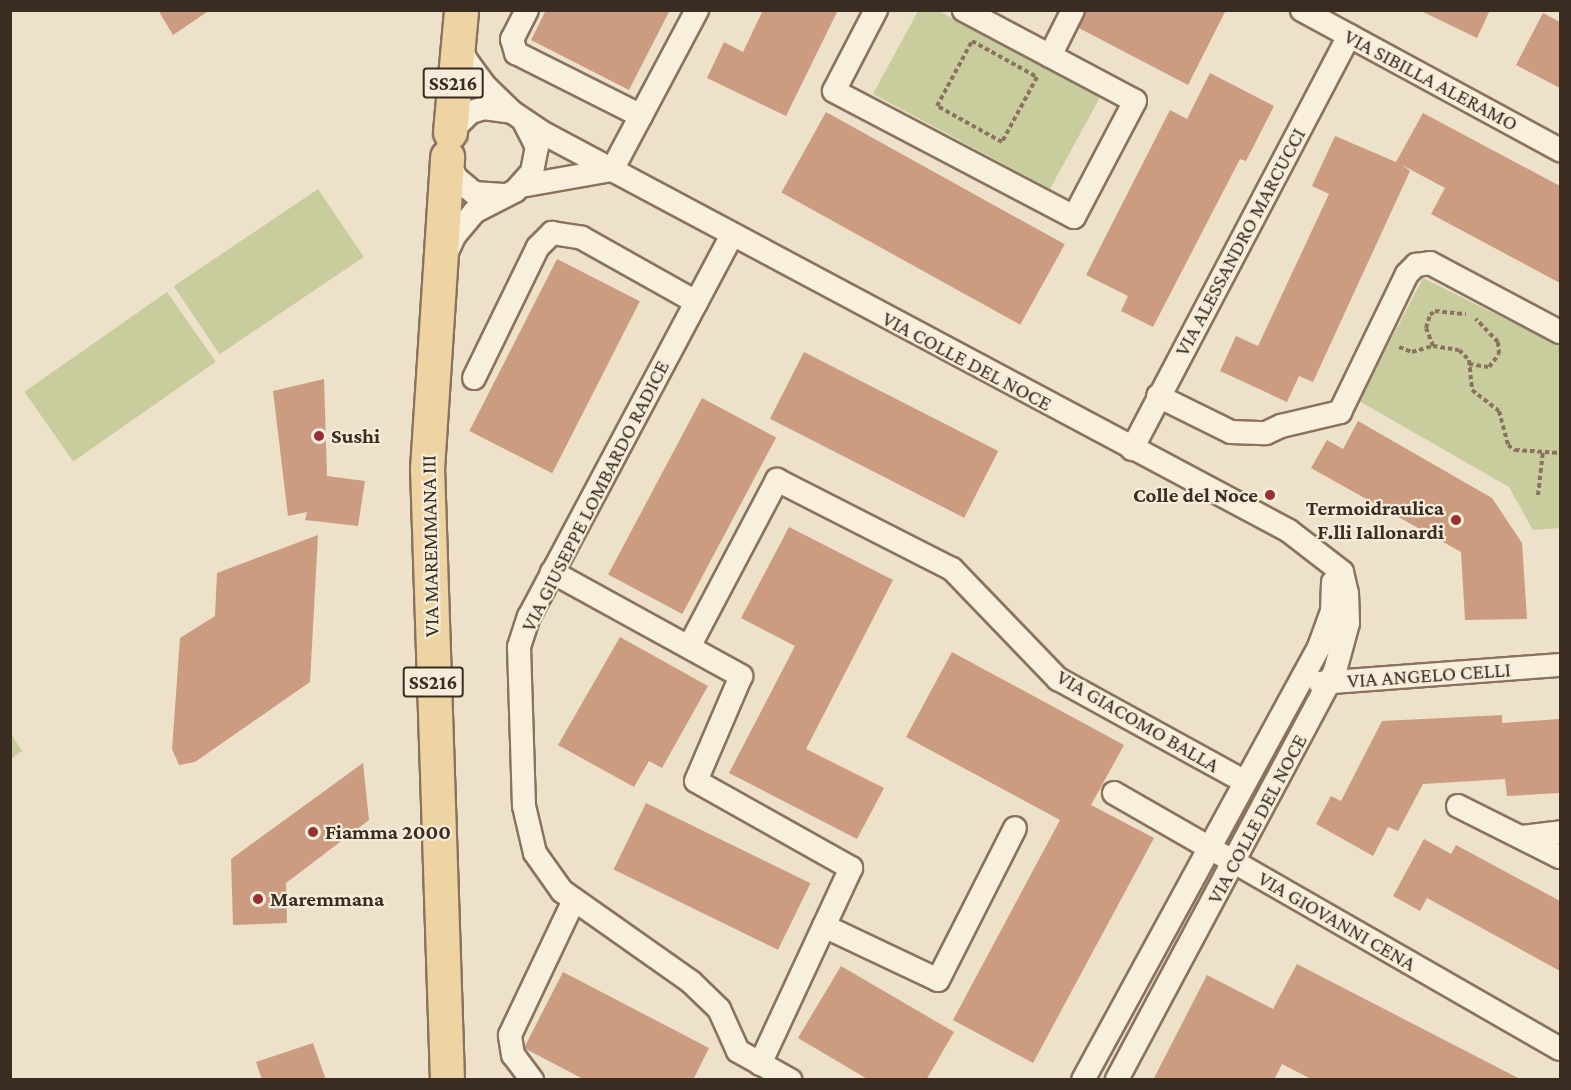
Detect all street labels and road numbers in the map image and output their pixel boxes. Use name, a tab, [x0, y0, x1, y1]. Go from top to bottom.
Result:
street label: VIA SIBILLA ALERAMO	[1340, 23, 1522, 137]
road number: SS216	[422, 66, 484, 100]
street label: VIA ALESSANDRO MARCUCCI	[1169, 124, 1311, 360]
street label: VIA COLLE DEL NOCE	[878, 306, 1056, 416]
street label: VIA GIUSEPPE LOMBARDO RADICE	[515, 356, 675, 636]
street label: VIA MAREMMANA III	[416, 455, 444, 637]
street label: VIA ANGELO CELLI	[1346, 657, 1512, 693]
street label: VIA GIACOMO BALLA	[1052, 664, 1224, 778]
road number: SS216	[402, 665, 464, 699]
street label: VIA COLLE DEL NOCE	[1202, 730, 1312, 908]
street label: VIA GIOVANNI CENA	[1254, 866, 1420, 976]

